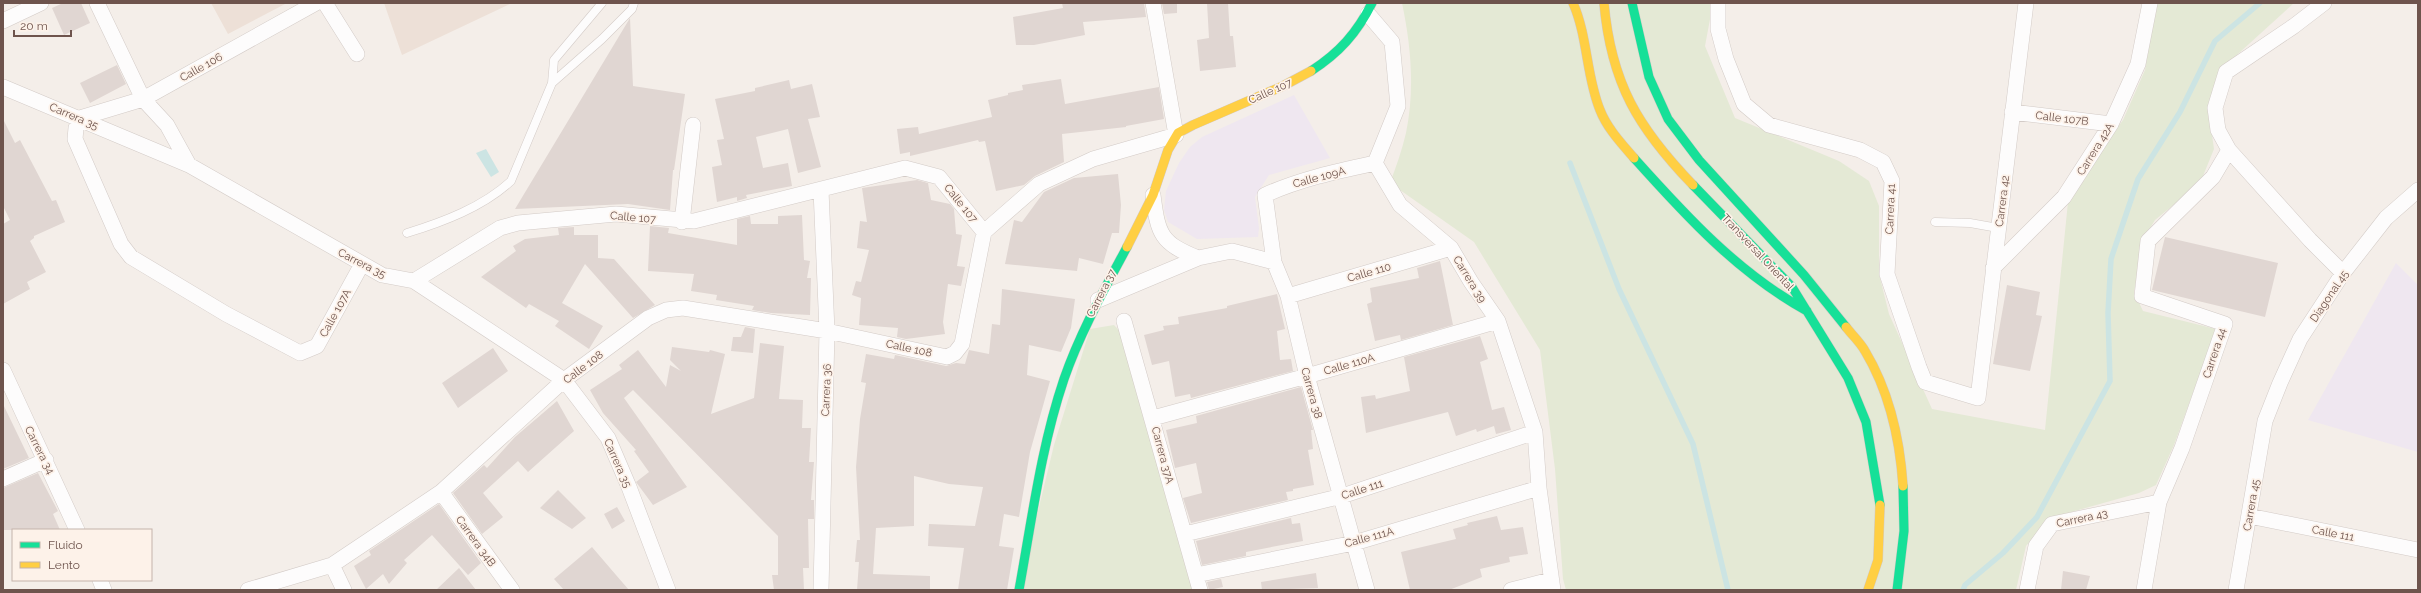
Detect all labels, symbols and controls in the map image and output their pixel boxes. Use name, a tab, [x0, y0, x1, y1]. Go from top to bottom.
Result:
scale bar	[14, 12, 71, 38]
text: 20 m	[20, 19, 48, 33]
street label: Calle 106	[178, 50, 225, 84]
street label: Calle 107	[1247, 76, 1294, 107]
street label: Carrera 35	[47, 100, 100, 133]
street label: Calle 107B	[2035, 109, 2089, 128]
street label: Carrera 42A	[2074, 120, 2117, 178]
street label: Calle 109A	[1291, 164, 1347, 191]
street label: Carrera 42	[1993, 174, 2012, 228]
street label: Calle 107	[941, 181, 980, 225]
street label: Carrera 41	[1883, 183, 1898, 235]
street label: Calle 107	[609, 209, 657, 226]
street label: Transversal Oriental	[1719, 211, 1796, 293]
street label: Carrera 35	[336, 246, 388, 281]
street label: Carrera 39	[1450, 254, 1489, 305]
street label: Calle 110	[1346, 260, 1393, 285]
street label: Carrera 37	[1084, 267, 1119, 319]
street label: Diagonal 45	[2307, 268, 2351, 325]
street label: Calle 107A	[317, 286, 354, 340]
street label: Carrera 44	[2200, 326, 2229, 380]
street label: Calle 108	[885, 337, 933, 360]
street label: Calle 108	[561, 348, 606, 387]
street label: Calle 110A	[1322, 351, 1377, 378]
street label: Carrera 36	[819, 363, 834, 417]
street label: Carrera 38	[1298, 366, 1325, 420]
street label: Carrera 34	[22, 424, 57, 476]
street label: Carrera 37A	[1149, 425, 1177, 486]
street label: Carrera 35	[601, 437, 634, 490]
street label: Calle 111	[1340, 477, 1385, 502]
street label: Carrera 45	[2241, 478, 2262, 532]
street label: Carrera 43	[2055, 507, 2109, 530]
street label: Carrera 34B	[453, 513, 498, 569]
street label: Calle 111	[2311, 523, 2355, 544]
street label: Calle 111A	[1343, 525, 1396, 550]
legend	[12, 529, 152, 581]
text: Fluido	[48, 538, 83, 552]
text: Lento	[48, 558, 80, 572]

